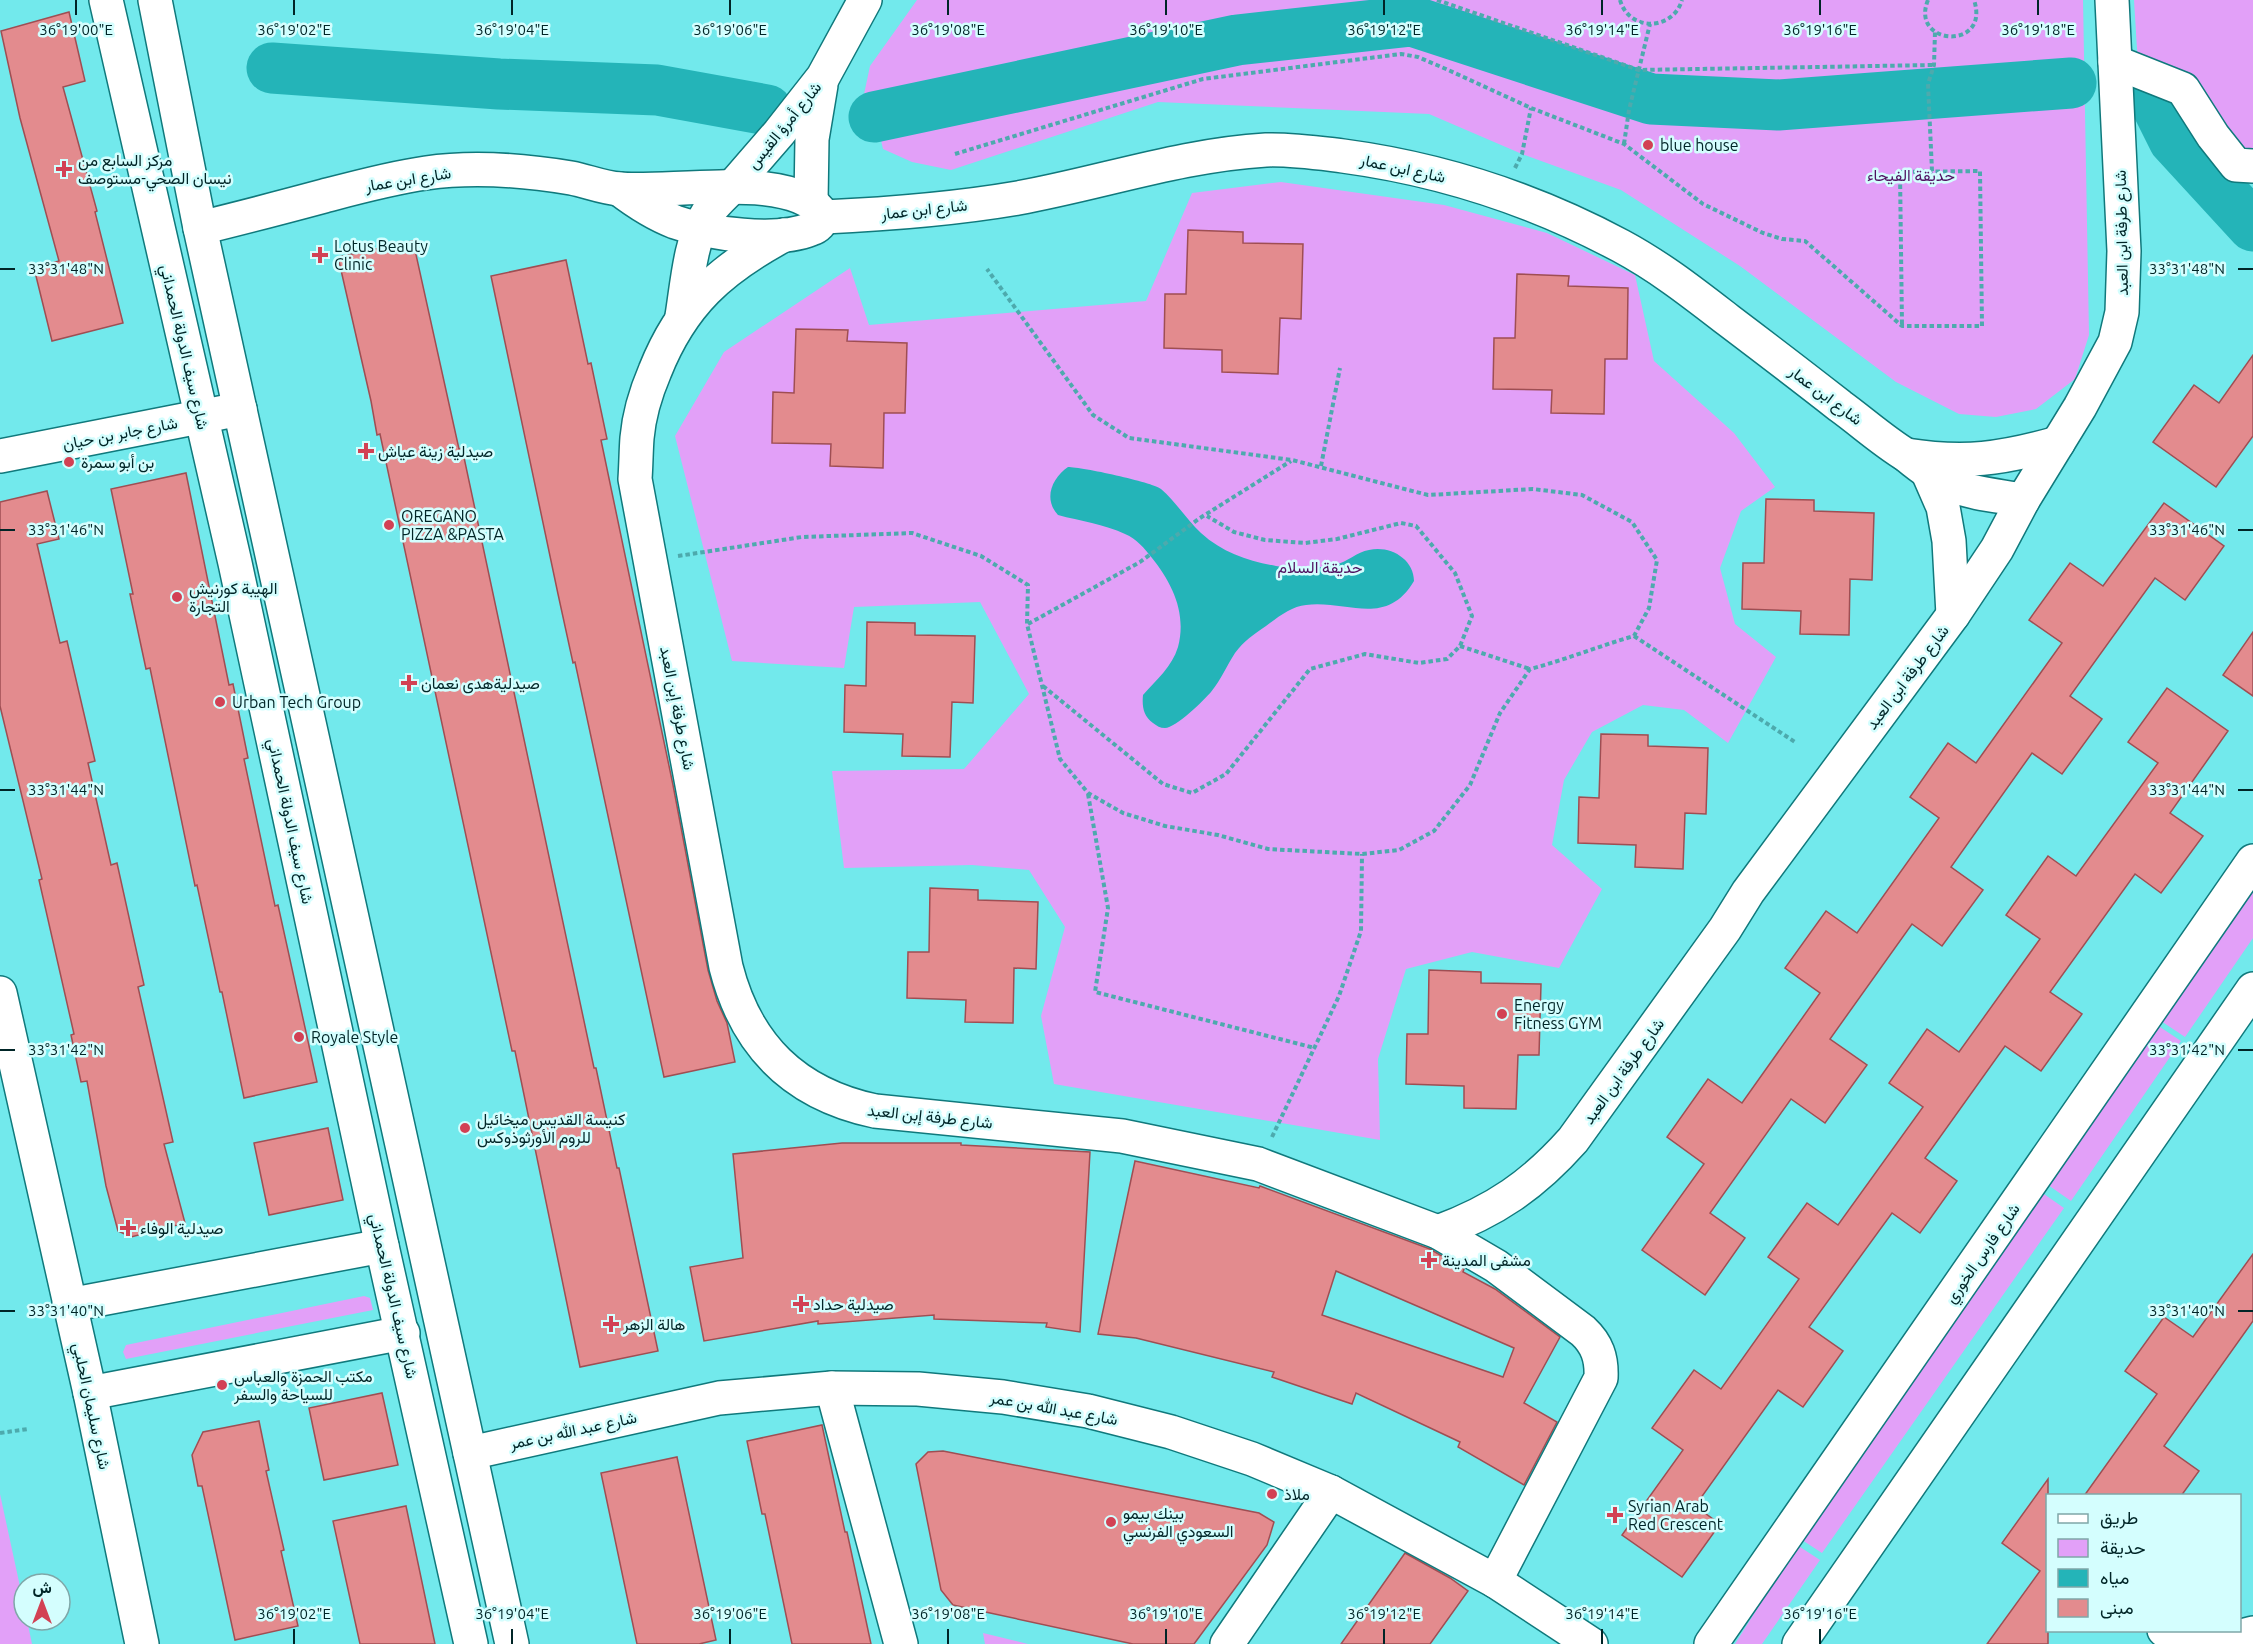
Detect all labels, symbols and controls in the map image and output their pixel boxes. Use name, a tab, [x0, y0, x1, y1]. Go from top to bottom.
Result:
text: 36°19'00"E	[39, 21, 113, 38]
text: 36°19'02"E	[257, 21, 331, 38]
text: 36°19'04"E	[475, 21, 549, 38]
text: 36°19'06"E	[693, 21, 767, 38]
text: 36°19'08"E	[911, 21, 985, 38]
text: 36°19'10"E	[1129, 21, 1203, 38]
text: 36°19'12"E	[1347, 21, 1421, 38]
text: 36°19'14"E	[1565, 21, 1639, 38]
text: 36°19'16"E	[1783, 21, 1857, 38]
text: 36°19'18"E	[2001, 21, 2075, 38]
street label: شارع أمرؤ القيس	[743, 78, 827, 174]
place label: blue house	[1660, 136, 1739, 154]
marker: blue house	[1641, 138, 1655, 152]
street label: شارع ابن عمار	[1357, 150, 1447, 189]
place label: مركز السابع من نيسان الصحي-مستوصف	[78, 151, 232, 192]
marker: مركز السابع من نيسان الصحي-مستوصف	[55, 160, 73, 178]
street label: شارع ابن عمار	[363, 163, 453, 198]
park label: حديقة الفيحاء	[1867, 166, 1955, 185]
street label: شارع طرفة ابن العبد	[2111, 170, 2134, 296]
street label: شارع ابن عمار	[879, 196, 968, 226]
place label: Lotus Beauty Clinic	[334, 237, 428, 273]
marker: Lotus Beauty Clinic	[311, 246, 329, 264]
text: 33°31'48"N	[28, 260, 104, 277]
text: 33°31'48"N	[2149, 260, 2225, 277]
street label: شارع سيف الدولة الحمداني	[152, 263, 213, 432]
street label: شارع ابن عمار	[1783, 361, 1866, 431]
street label: شارع جابر بن حيان	[61, 413, 180, 456]
place label: صيدلية زينة عياش	[378, 442, 493, 462]
marker: صيدلية زينة عياش	[359, 444, 373, 458]
place label: بن أبو سمرة	[81, 453, 154, 473]
marker: بن أبو سمرة	[62, 455, 76, 469]
place label: OREGANO PIZZA &PASTA	[401, 507, 505, 543]
marker: OREGANO PIZZA &PASTA	[382, 518, 396, 532]
text: 33°31'46"N	[28, 521, 104, 538]
text: 33°31'46"N	[2149, 521, 2225, 538]
park label: حديقة السلام	[1277, 558, 1363, 578]
place label: الهيبة كورنيش التجارة	[189, 579, 277, 617]
marker: الهيبة كورنيش التجارة	[170, 590, 184, 604]
street label: شارع طرفة ابن العبد	[1862, 621, 1954, 734]
street label: شارع طرفة إبن العبد	[654, 645, 699, 772]
place label: صيدليةهدى نعمان	[421, 674, 540, 694]
marker: صيدليةهدى نعمان	[402, 676, 416, 690]
place label: Urban Tech Group	[232, 693, 361, 711]
marker: Urban Tech Group	[213, 695, 227, 709]
street label: شارع سيف الدولة الحمداني	[260, 737, 317, 907]
text: 33°31'44"N	[28, 781, 104, 798]
text: 33°31'44"N	[2149, 781, 2225, 798]
place label: Energy Fitness GYM	[1514, 996, 1602, 1032]
marker: Energy Fitness GYM	[1495, 1007, 1509, 1021]
street label: شارع طرفة ابن العبد	[1579, 1015, 1670, 1129]
place label: Royale Style	[311, 1028, 398, 1046]
marker: Royale Style	[292, 1030, 306, 1044]
text: 33°31'42"N	[28, 1041, 104, 1058]
text: 33°31'42"N	[2149, 1041, 2225, 1058]
street label: شارع طرفة إبن العبد	[866, 1100, 993, 1135]
place label: كنيسة القديس ميخائيل للروم الأورثوذوكس	[477, 1110, 625, 1148]
marker: كنيسة القديس ميخائيل للروم الأورثوذوكس	[458, 1121, 472, 1135]
street label: شارع فارس الخوري	[1941, 1200, 2027, 1309]
street label: شارع سيف الدولة الحمداني	[361, 1212, 422, 1381]
place label: صيدلية الوفاء	[140, 1219, 223, 1239]
marker: صيدلية الوفاء	[121, 1221, 135, 1235]
marker: مشفى المدينة	[1420, 1251, 1438, 1269]
place label: مشفى المدينة	[1442, 1251, 1531, 1271]
place label: صيدلية حداد	[813, 1295, 894, 1314]
marker: صيدلية حداد	[794, 1297, 808, 1311]
text: 33°31'40"N	[28, 1302, 104, 1319]
text: 33°31'40"N	[2149, 1302, 2225, 1319]
place label: هالة الزهر	[622, 1315, 685, 1335]
marker: هالة الزهر	[604, 1317, 618, 1331]
street label: شارع سليمان الحلبي	[65, 1341, 114, 1472]
place label: مكتب الحمزة والعباس للسياحة والسفر	[233, 1367, 373, 1405]
marker: مكتب الحمزة والعباس للسياحة والسفر	[215, 1378, 229, 1392]
street label: شارع عبد الله بن عمر	[987, 1388, 1119, 1431]
street label: شارع عبد الله بن عمر	[507, 1408, 639, 1455]
place label: ملاذ	[1284, 1485, 1310, 1503]
marker: ملاذ	[1265, 1487, 1279, 1501]
legend	[2046, 1494, 2241, 1632]
place label: Syrian Arab Red Crescent	[1628, 1497, 1724, 1533]
place label: بينك بيمو السعودي الفرنسي	[1123, 1504, 1234, 1545]
marker: Syrian Arab Red Crescent	[1606, 1506, 1624, 1524]
text: طريق	[2100, 1507, 2138, 1529]
marker: بينك بيمو السعودي الفرنسي	[1104, 1515, 1118, 1529]
text: حديقة	[2100, 1537, 2146, 1558]
text: مياه	[2100, 1567, 2129, 1588]
north arrow	[12, 1572, 72, 1632]
text: ش	[32, 1578, 52, 1597]
text: مبنى	[2100, 1597, 2134, 1619]
text: 36°19'02"E	[257, 1605, 331, 1622]
text: 36°19'04"E	[475, 1605, 549, 1622]
text: 36°19'06"E	[693, 1605, 767, 1622]
text: 36°19'08"E	[911, 1605, 985, 1622]
text: 36°19'10"E	[1129, 1605, 1203, 1622]
text: 36°19'12"E	[1347, 1605, 1421, 1622]
text: 36°19'14"E	[1565, 1605, 1639, 1622]
text: 36°19'16"E	[1783, 1605, 1857, 1622]

